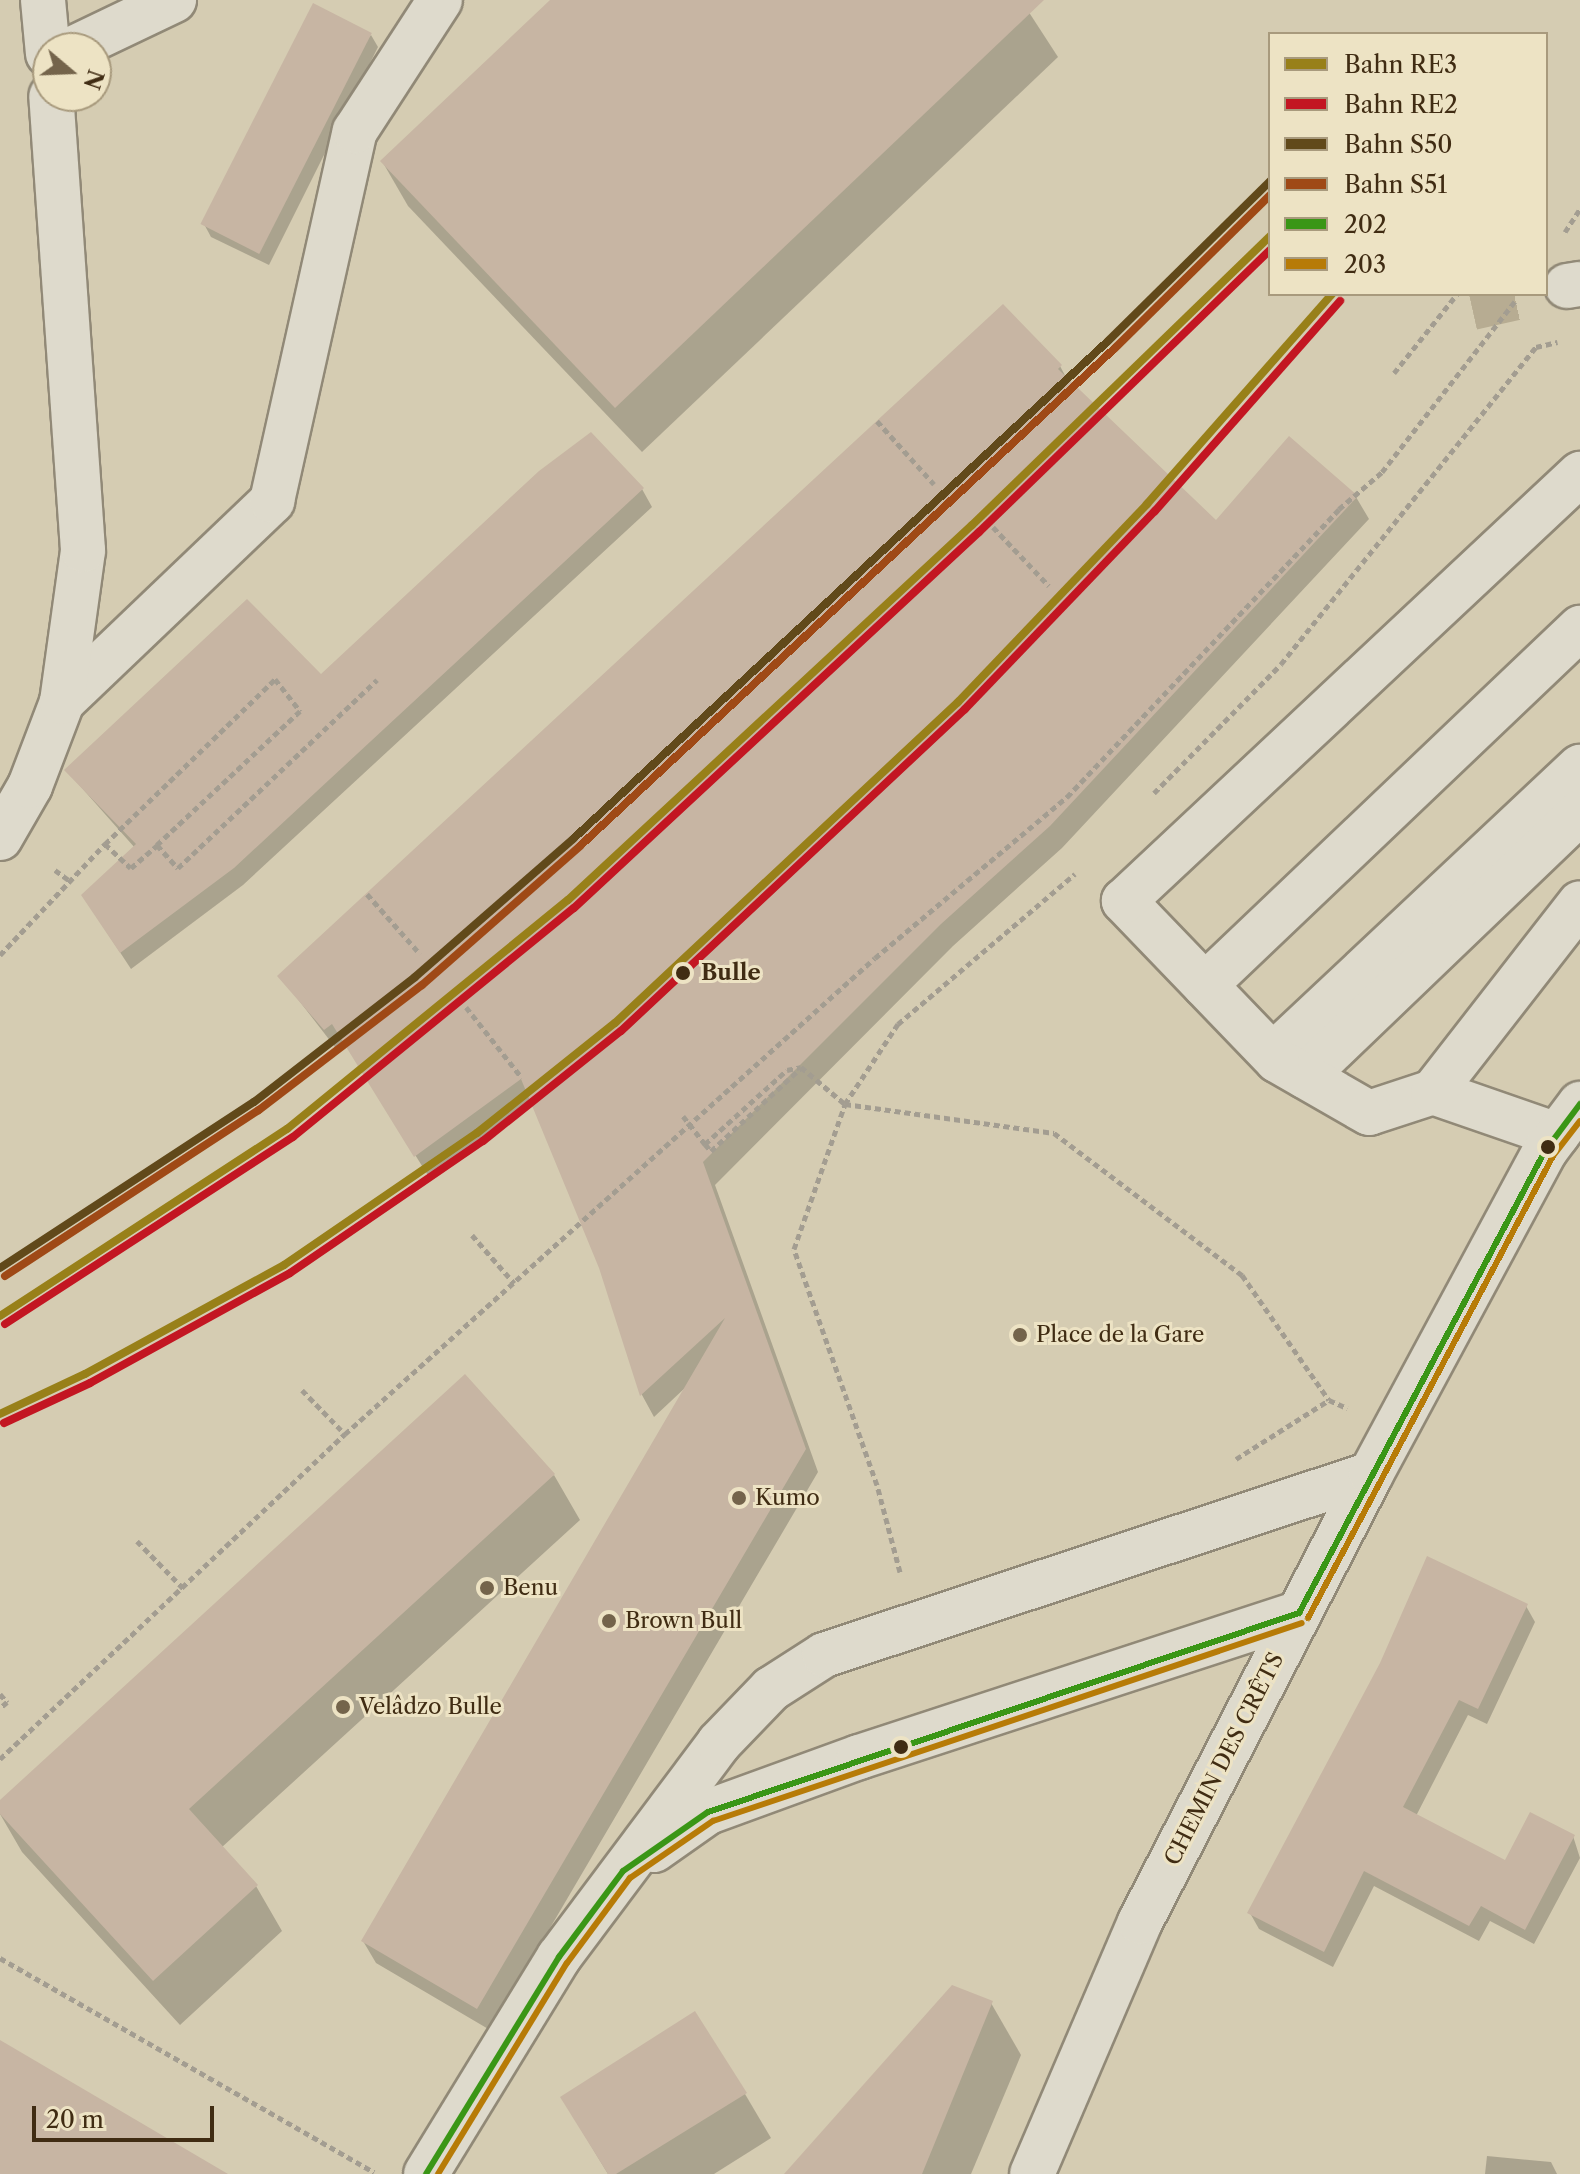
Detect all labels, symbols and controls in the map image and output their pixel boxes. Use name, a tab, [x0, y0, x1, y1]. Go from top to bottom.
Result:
north arrow	[32, 32, 112, 112]
legend	[1268, 32, 1548, 296]
text: Bahn RE3	[1344, 50, 1457, 79]
text: N	[77, 66, 109, 93]
text: Bahn RE2	[1344, 90, 1458, 119]
text: Bahn S50	[1344, 130, 1453, 159]
text: Bahn S51	[1344, 170, 1447, 199]
text: 202	[1344, 210, 1387, 239]
text: 203	[1344, 250, 1386, 279]
place label: Bulle	[701, 960, 761, 986]
marker: Bulle	[672, 962, 694, 984]
unlabelled marker	[1540, 1139, 1556, 1155]
place label: Place de la Gare	[1036, 1322, 1205, 1348]
marker: Place de la Gare	[1011, 1326, 1029, 1344]
place label: Kumo	[755, 1485, 820, 1511]
marker: Kumo	[730, 1489, 748, 1507]
place label: Benu	[503, 1575, 558, 1601]
marker: Benu	[478, 1579, 496, 1597]
place label: Brown Bull	[625, 1608, 742, 1634]
marker: Brown Bull	[600, 1612, 618, 1630]
street label: CHEMIN DES CRÊTS	[1159, 1648, 1289, 1870]
place label: Velâdzo Bulle	[359, 1694, 502, 1720]
marker: Velâdzo Bulle	[334, 1698, 352, 1716]
unlabelled marker	[893, 1739, 909, 1755]
scale bar	[36, 2090, 218, 2140]
text: 20 m	[46, 2105, 104, 2134]

